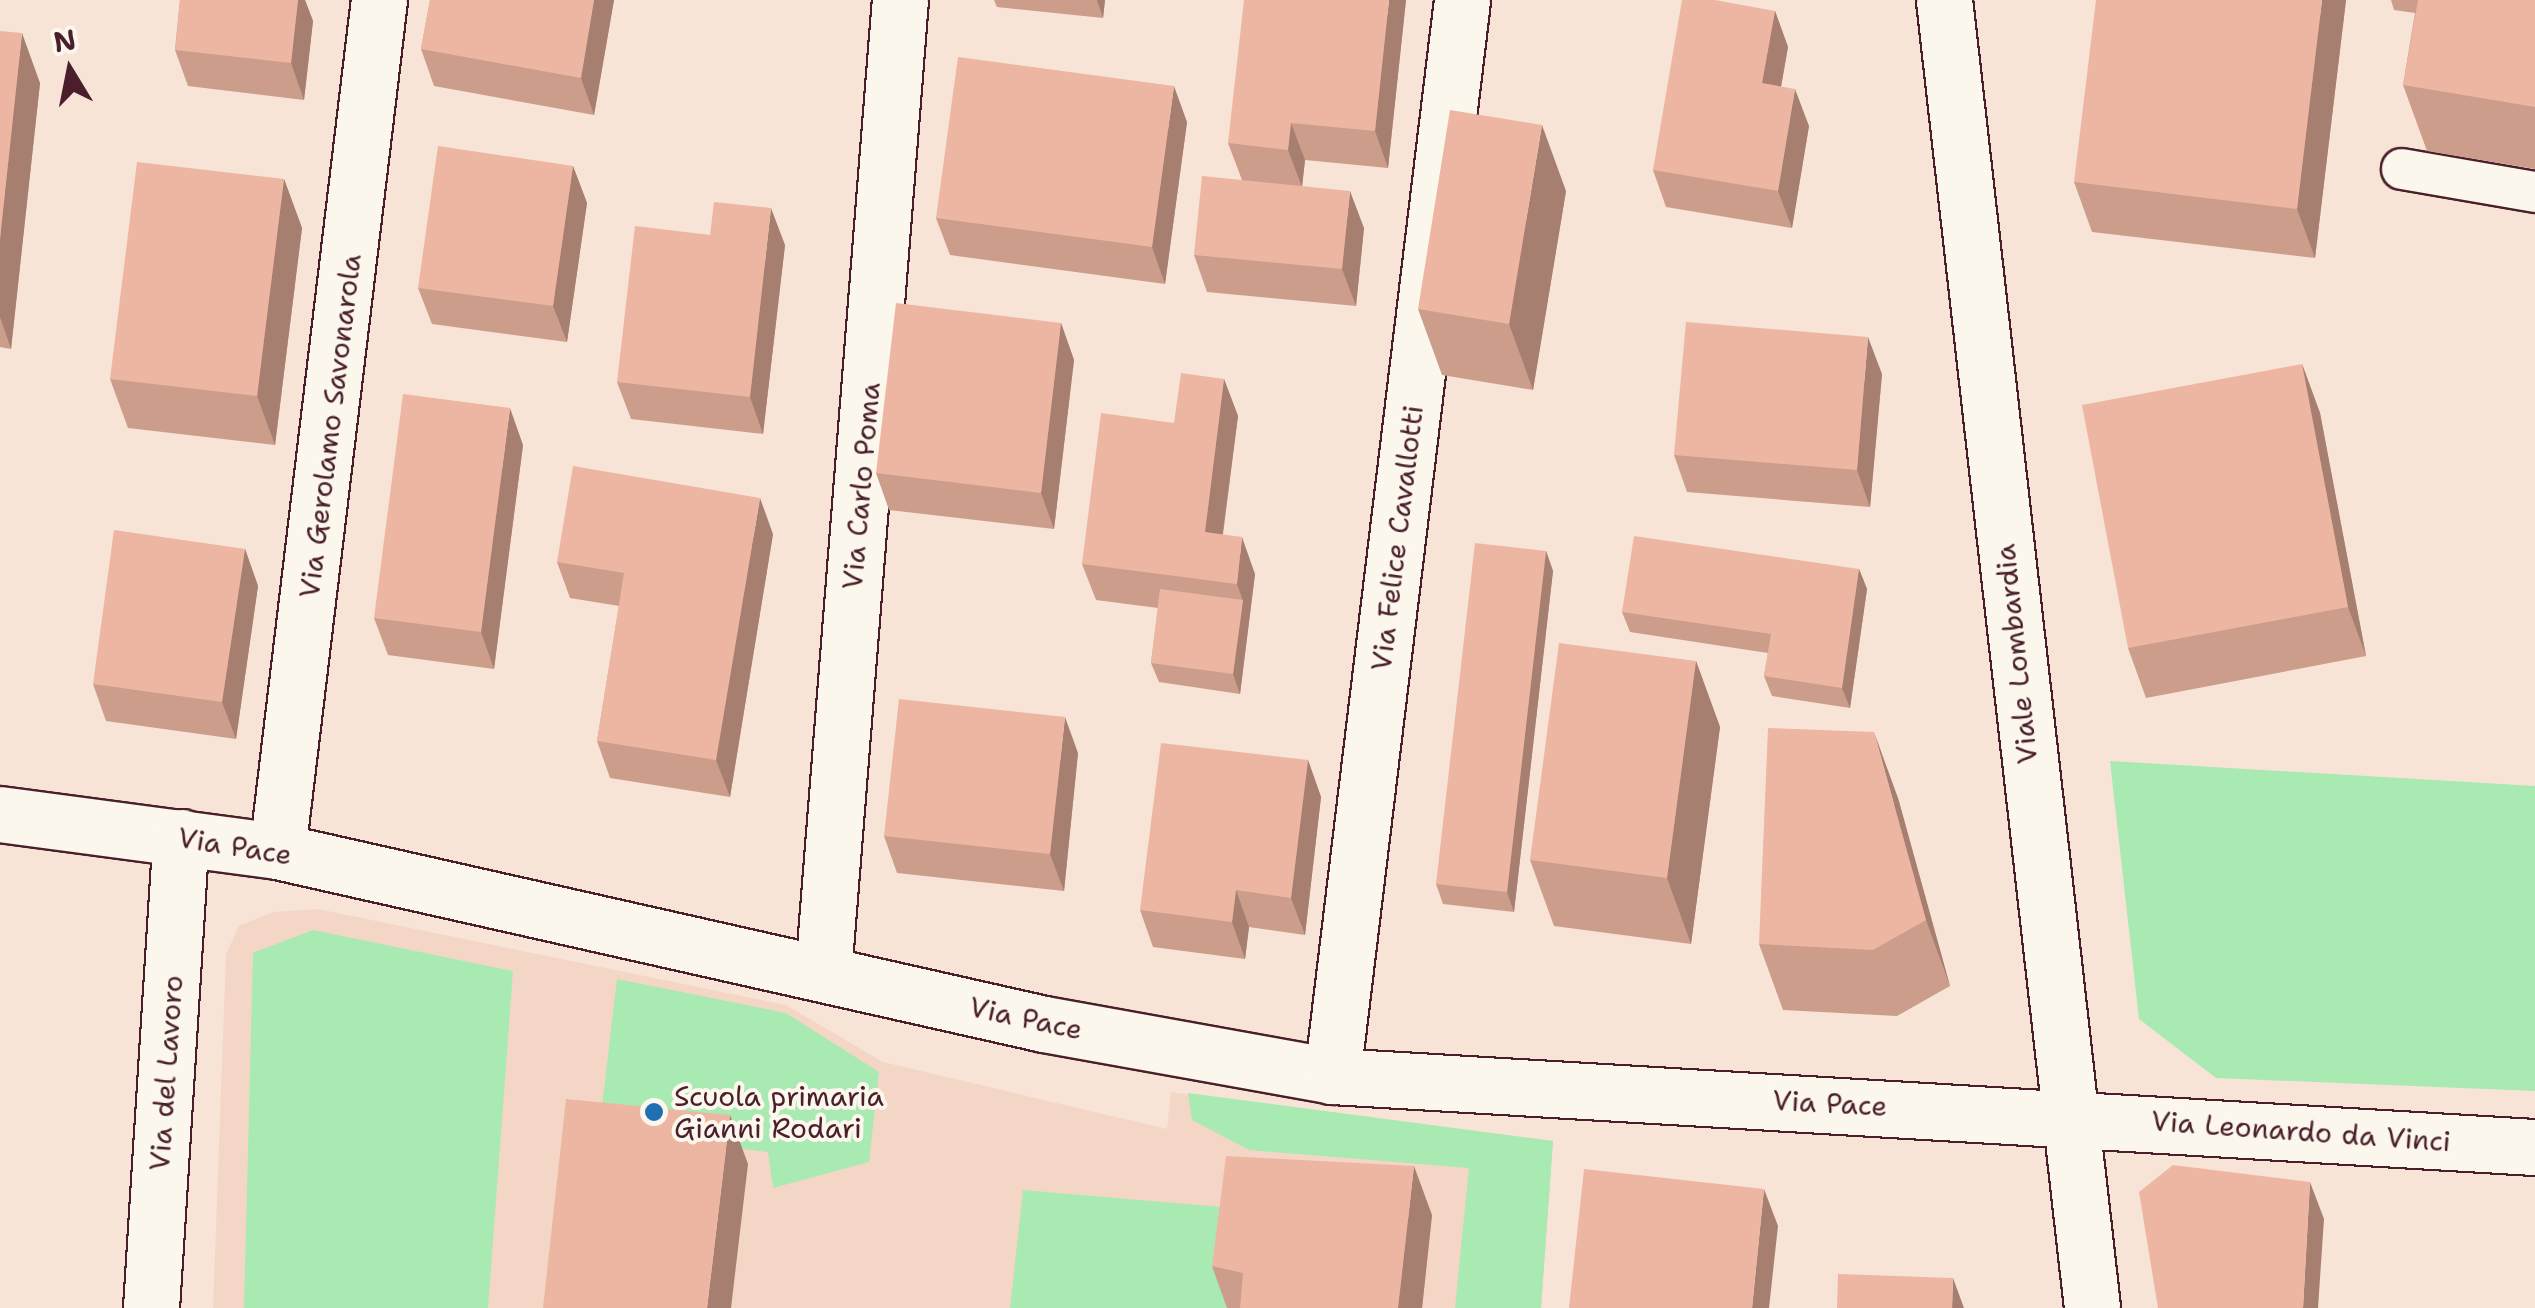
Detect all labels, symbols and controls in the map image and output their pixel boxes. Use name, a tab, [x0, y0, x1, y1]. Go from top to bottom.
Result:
north arrow	[20, 20, 120, 120]
text: N	[51, 20, 79, 61]
street label: Via Gerolamo Savonarola	[292, 252, 368, 600]
street label: Via Carlo Poma	[835, 381, 887, 591]
street label: Via Felice Cavallotti	[1364, 403, 1430, 673]
street label: Viale Lombardia	[1988, 542, 2044, 766]
street label: Via Pace	[176, 820, 294, 872]
street label: Via del Lavoro	[142, 974, 190, 1172]
street label: Via Pace	[966, 990, 1086, 1046]
place label: Scuola primaria Gianni Rodari	[674, 1079, 884, 1145]
street label: Via Pace	[1772, 1083, 1888, 1123]
marker: Scuola primaria Gianni Rodari	[643, 1101, 665, 1123]
street label: Via Leonardo da Vinci	[2150, 1104, 2452, 1158]

